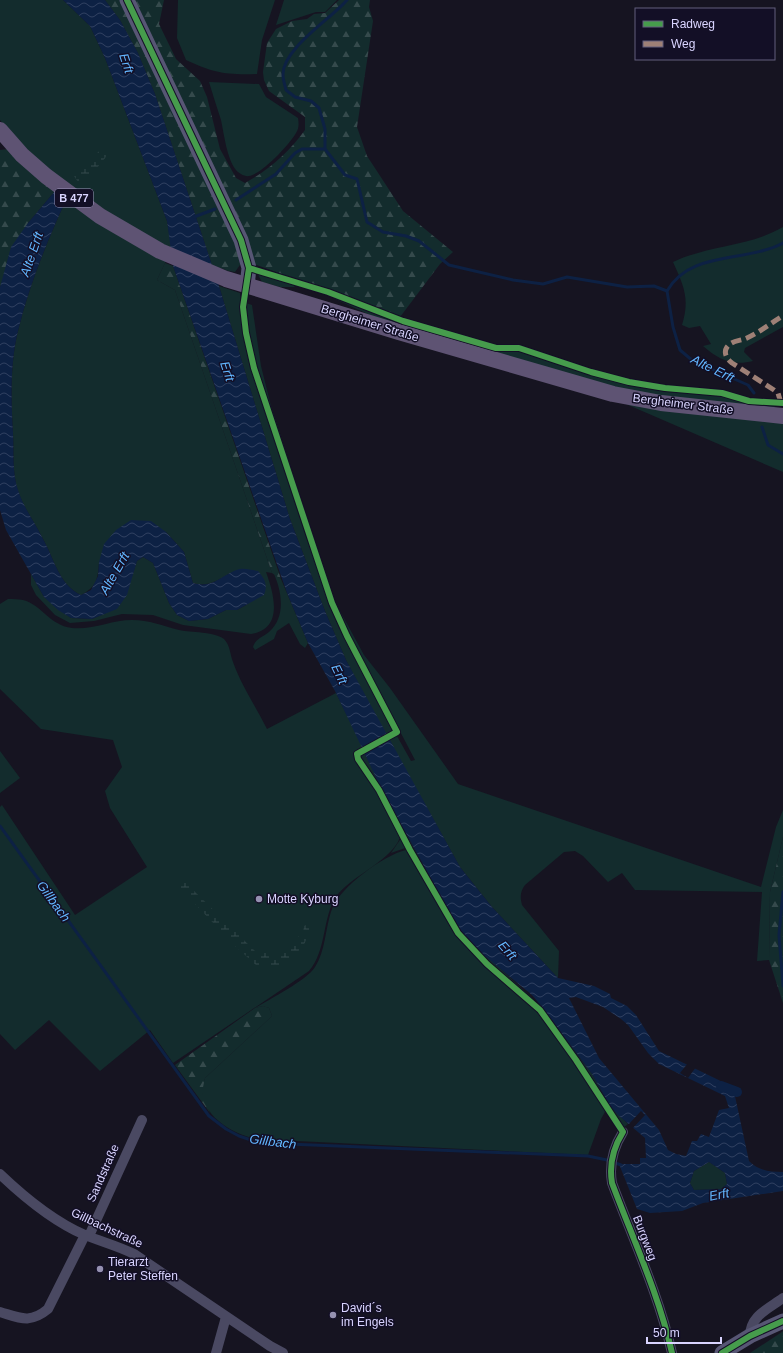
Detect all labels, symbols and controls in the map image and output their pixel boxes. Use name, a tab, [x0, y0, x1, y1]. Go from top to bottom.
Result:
legend	[635, 8, 775, 60]
text: Radweg	[671, 17, 715, 31]
text: Weg	[671, 37, 695, 51]
water label: Erft	[116, 51, 137, 76]
road number: B 477	[55, 189, 93, 207]
water label: Alte Erft	[17, 229, 47, 279]
street label: Bergheimer Straße	[319, 301, 421, 345]
water label: Alte Erft	[688, 351, 738, 386]
water label: Erft	[217, 359, 238, 384]
street label: Bergheimer Straße	[632, 391, 734, 417]
water label: Alte Erft	[96, 548, 133, 598]
water label: Erft	[328, 662, 351, 688]
water label: Gillbach	[34, 878, 73, 925]
place label: Motte Kyburg	[267, 892, 338, 906]
marker: Motte Kyburg	[254, 894, 264, 904]
water label: Erft	[495, 938, 521, 964]
water label: Gillbach	[249, 1131, 297, 1152]
street label: Sandstraße	[84, 1142, 122, 1204]
water label: Erft	[708, 1185, 732, 1204]
street label: Gillbachstraße	[69, 1205, 145, 1251]
street label: Burgweg	[630, 1213, 660, 1263]
place label: Tierarzt Peter Steffen	[108, 1255, 178, 1283]
marker: Tierarzt Peter Steffen	[95, 1264, 105, 1274]
place label: David´s im Engels	[341, 1301, 394, 1329]
marker: David´s im Engels	[328, 1310, 338, 1320]
scale bar	[647, 1319, 721, 1345]
text: 50 m	[653, 1326, 680, 1340]

